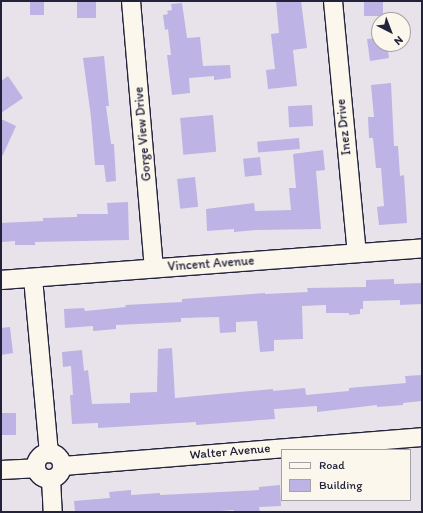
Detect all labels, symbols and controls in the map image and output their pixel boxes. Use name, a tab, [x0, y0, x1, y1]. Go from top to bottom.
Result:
north arrow	[371, 12, 411, 52]
text: N	[392, 33, 406, 48]
street label: Gorge View Drive	[131, 86, 155, 182]
street label: Inez Drive	[333, 98, 355, 156]
street label: Vincent Avenue	[167, 253, 255, 275]
street label: Walter Avenue	[189, 441, 271, 463]
legend	[281, 449, 411, 501]
text: Road	[319, 458, 345, 472]
text: Building	[319, 478, 362, 492]

